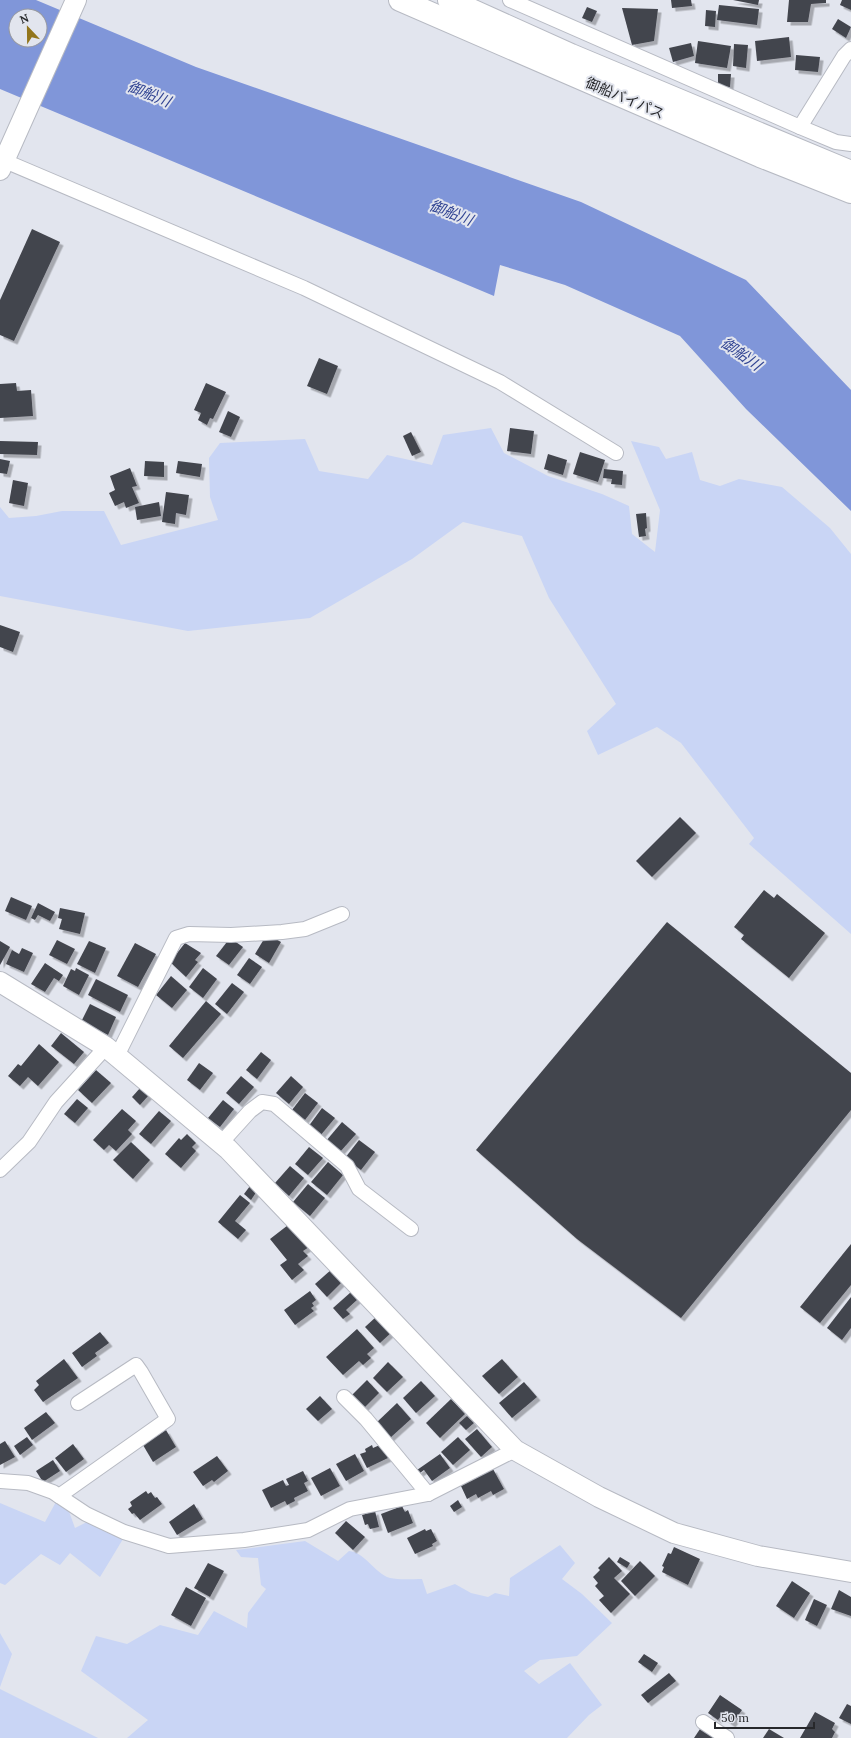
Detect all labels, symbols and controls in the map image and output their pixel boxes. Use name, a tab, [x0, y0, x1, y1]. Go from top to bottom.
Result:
north arrow	[8, 8, 48, 48]
text: N	[18, 10, 31, 27]
street label: 御船バイパス	[583, 73, 667, 123]
water label: 御船川	[125, 76, 175, 112]
water label: 御船川	[427, 196, 477, 230]
water label: 御船川	[717, 333, 767, 375]
scale bar	[715, 1704, 814, 1730]
text: 50 m	[721, 1710, 749, 1725]

